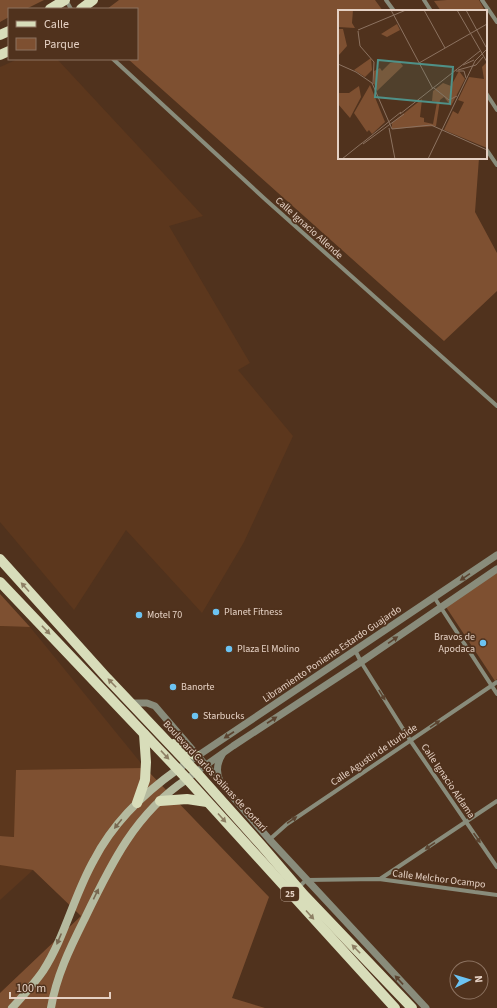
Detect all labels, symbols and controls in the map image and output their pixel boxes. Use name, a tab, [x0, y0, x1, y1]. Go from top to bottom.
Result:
legend	[8, 8, 138, 60]
inset map	[338, 10, 487, 159]
text: Calle	[44, 16, 69, 33]
text: Parque	[44, 36, 80, 53]
street label: Calle Ignacio Allende	[272, 194, 346, 262]
one-way arrow	[459, 573, 470, 581]
one-way arrow	[21, 582, 30, 591]
street label: Libramiento Poniente Estardo Guajardo	[260, 602, 404, 706]
place label: Planet Fitness	[224, 605, 283, 619]
marker: Planet Fitness	[211, 607, 221, 617]
place label: Motel 70	[147, 608, 182, 622]
marker: Motel 70	[134, 610, 144, 620]
one-way arrow	[42, 625, 51, 635]
place label: Bravos de Apodaca	[434, 630, 475, 656]
one-way arrow	[388, 636, 398, 644]
marker: Bravos de Apodaca	[478, 638, 488, 648]
place label: Plaza El Molino	[237, 642, 300, 656]
marker: Plaza El Molino	[224, 644, 234, 654]
one-way arrow	[107, 678, 117, 688]
place label: Banorte	[181, 680, 215, 694]
marker: Banorte	[168, 682, 178, 692]
one-way arrow	[378, 689, 385, 701]
place label: Starbucks	[203, 709, 244, 723]
marker: Starbucks	[190, 711, 200, 721]
one-way arrow	[267, 716, 278, 724]
street label: Boulevard Carlos Salinas de Gortari	[160, 718, 270, 834]
one-way arrow	[429, 720, 440, 728]
street label: Calle Agustin de Iturbide	[328, 721, 420, 789]
one-way arrow	[224, 731, 235, 739]
street label: Calle Ignacio Aldama	[418, 741, 478, 821]
one-way arrow	[160, 750, 169, 760]
one-way arrow	[217, 814, 226, 823]
one-way arrow	[287, 816, 297, 824]
one-way arrow	[114, 818, 123, 829]
one-way arrow	[473, 833, 481, 844]
one-way arrow	[425, 842, 435, 850]
street label: Calle Melchor Ocampo	[392, 866, 486, 892]
road number: 25	[281, 887, 299, 901]
one-way arrow	[93, 889, 99, 900]
one-way arrow	[305, 909, 314, 920]
one-way arrow	[56, 933, 62, 944]
one-way arrow	[351, 944, 361, 954]
north arrow	[449, 960, 489, 1000]
scale bar	[10, 974, 110, 1000]
one-way arrow	[395, 975, 404, 984]
text: N	[471, 975, 486, 983]
text: 100 m	[16, 980, 46, 997]

